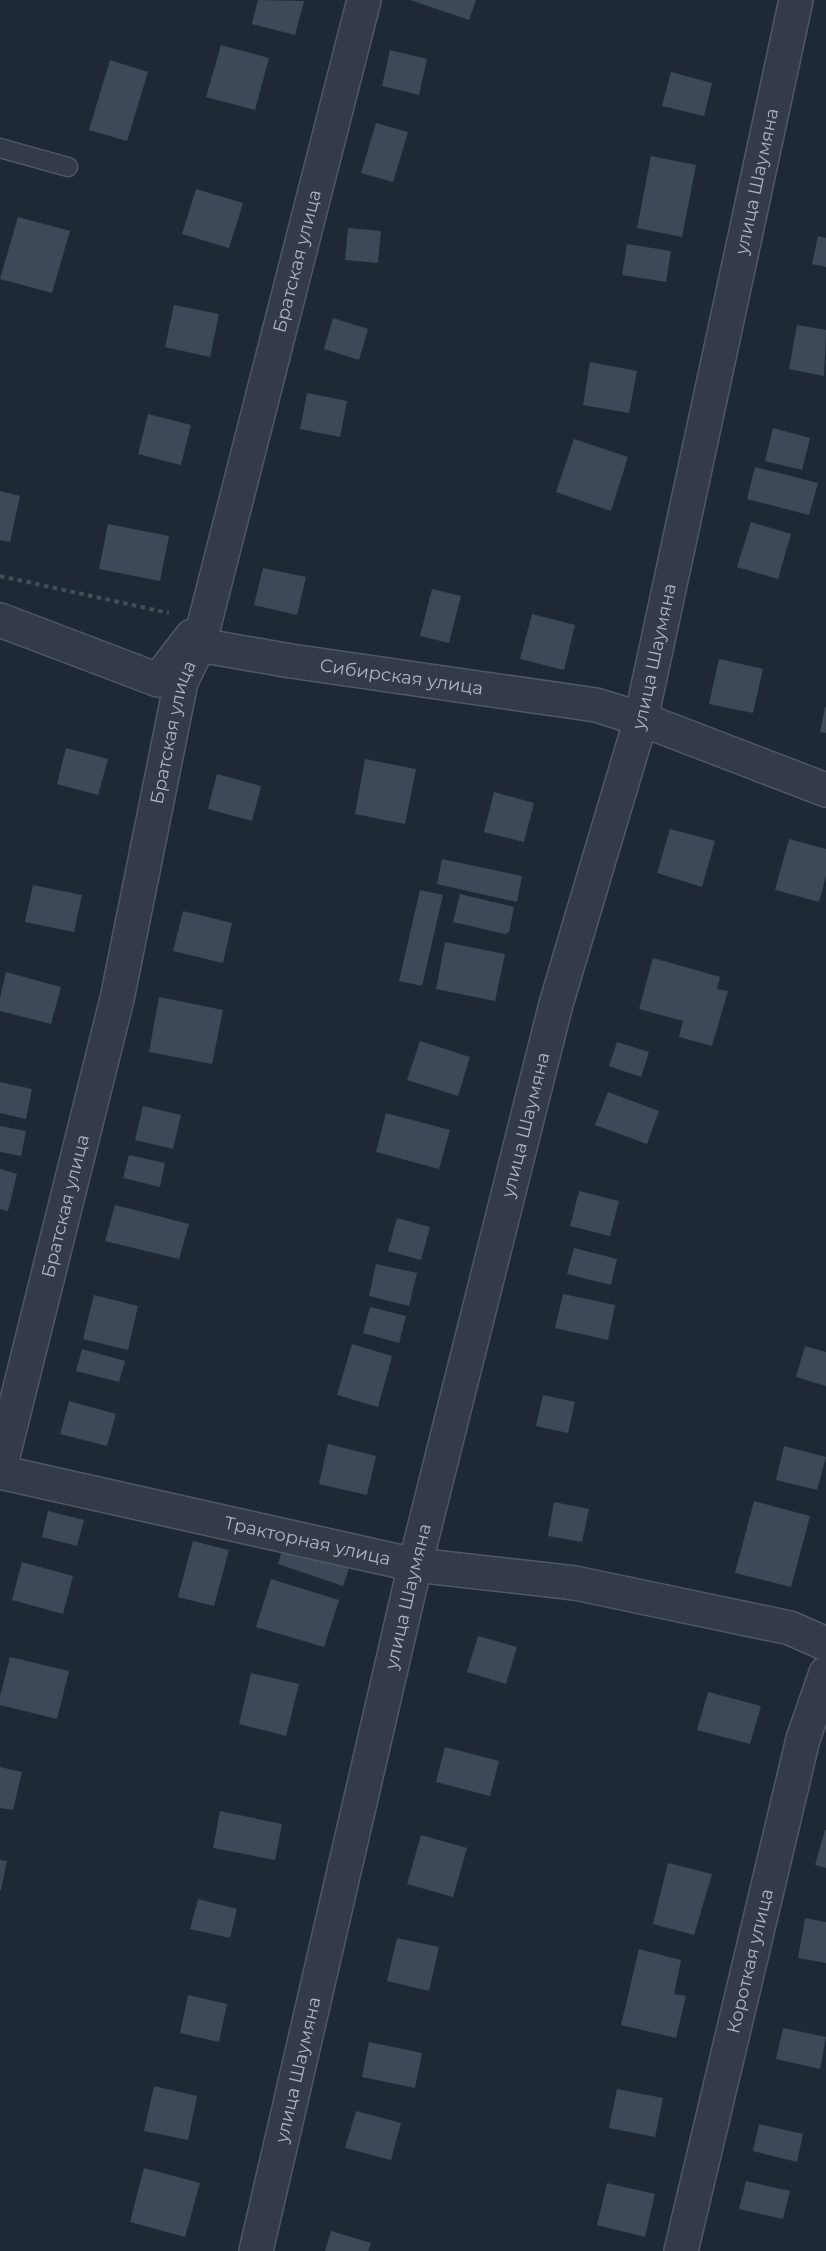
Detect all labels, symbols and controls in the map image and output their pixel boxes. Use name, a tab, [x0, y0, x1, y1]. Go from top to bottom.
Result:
street label: улица Шаумяна	[730, 106, 783, 258]
street label: Братская улица	[268, 187, 326, 335]
street label: улица Шаумяна	[627, 581, 681, 733]
street label: Сибирская улица	[318, 654, 485, 700]
street label: Братская улица	[146, 657, 201, 806]
street label: улица Шаумяна	[497, 1050, 554, 1201]
street label: Братская улица	[37, 1132, 94, 1280]
street label: Тракторная улица	[222, 1512, 393, 1570]
street label: улица Шаумяна	[380, 1521, 436, 1672]
street label: Короткая улица	[722, 1886, 778, 2036]
street label: улица Шаумяна	[270, 1995, 326, 2146]

